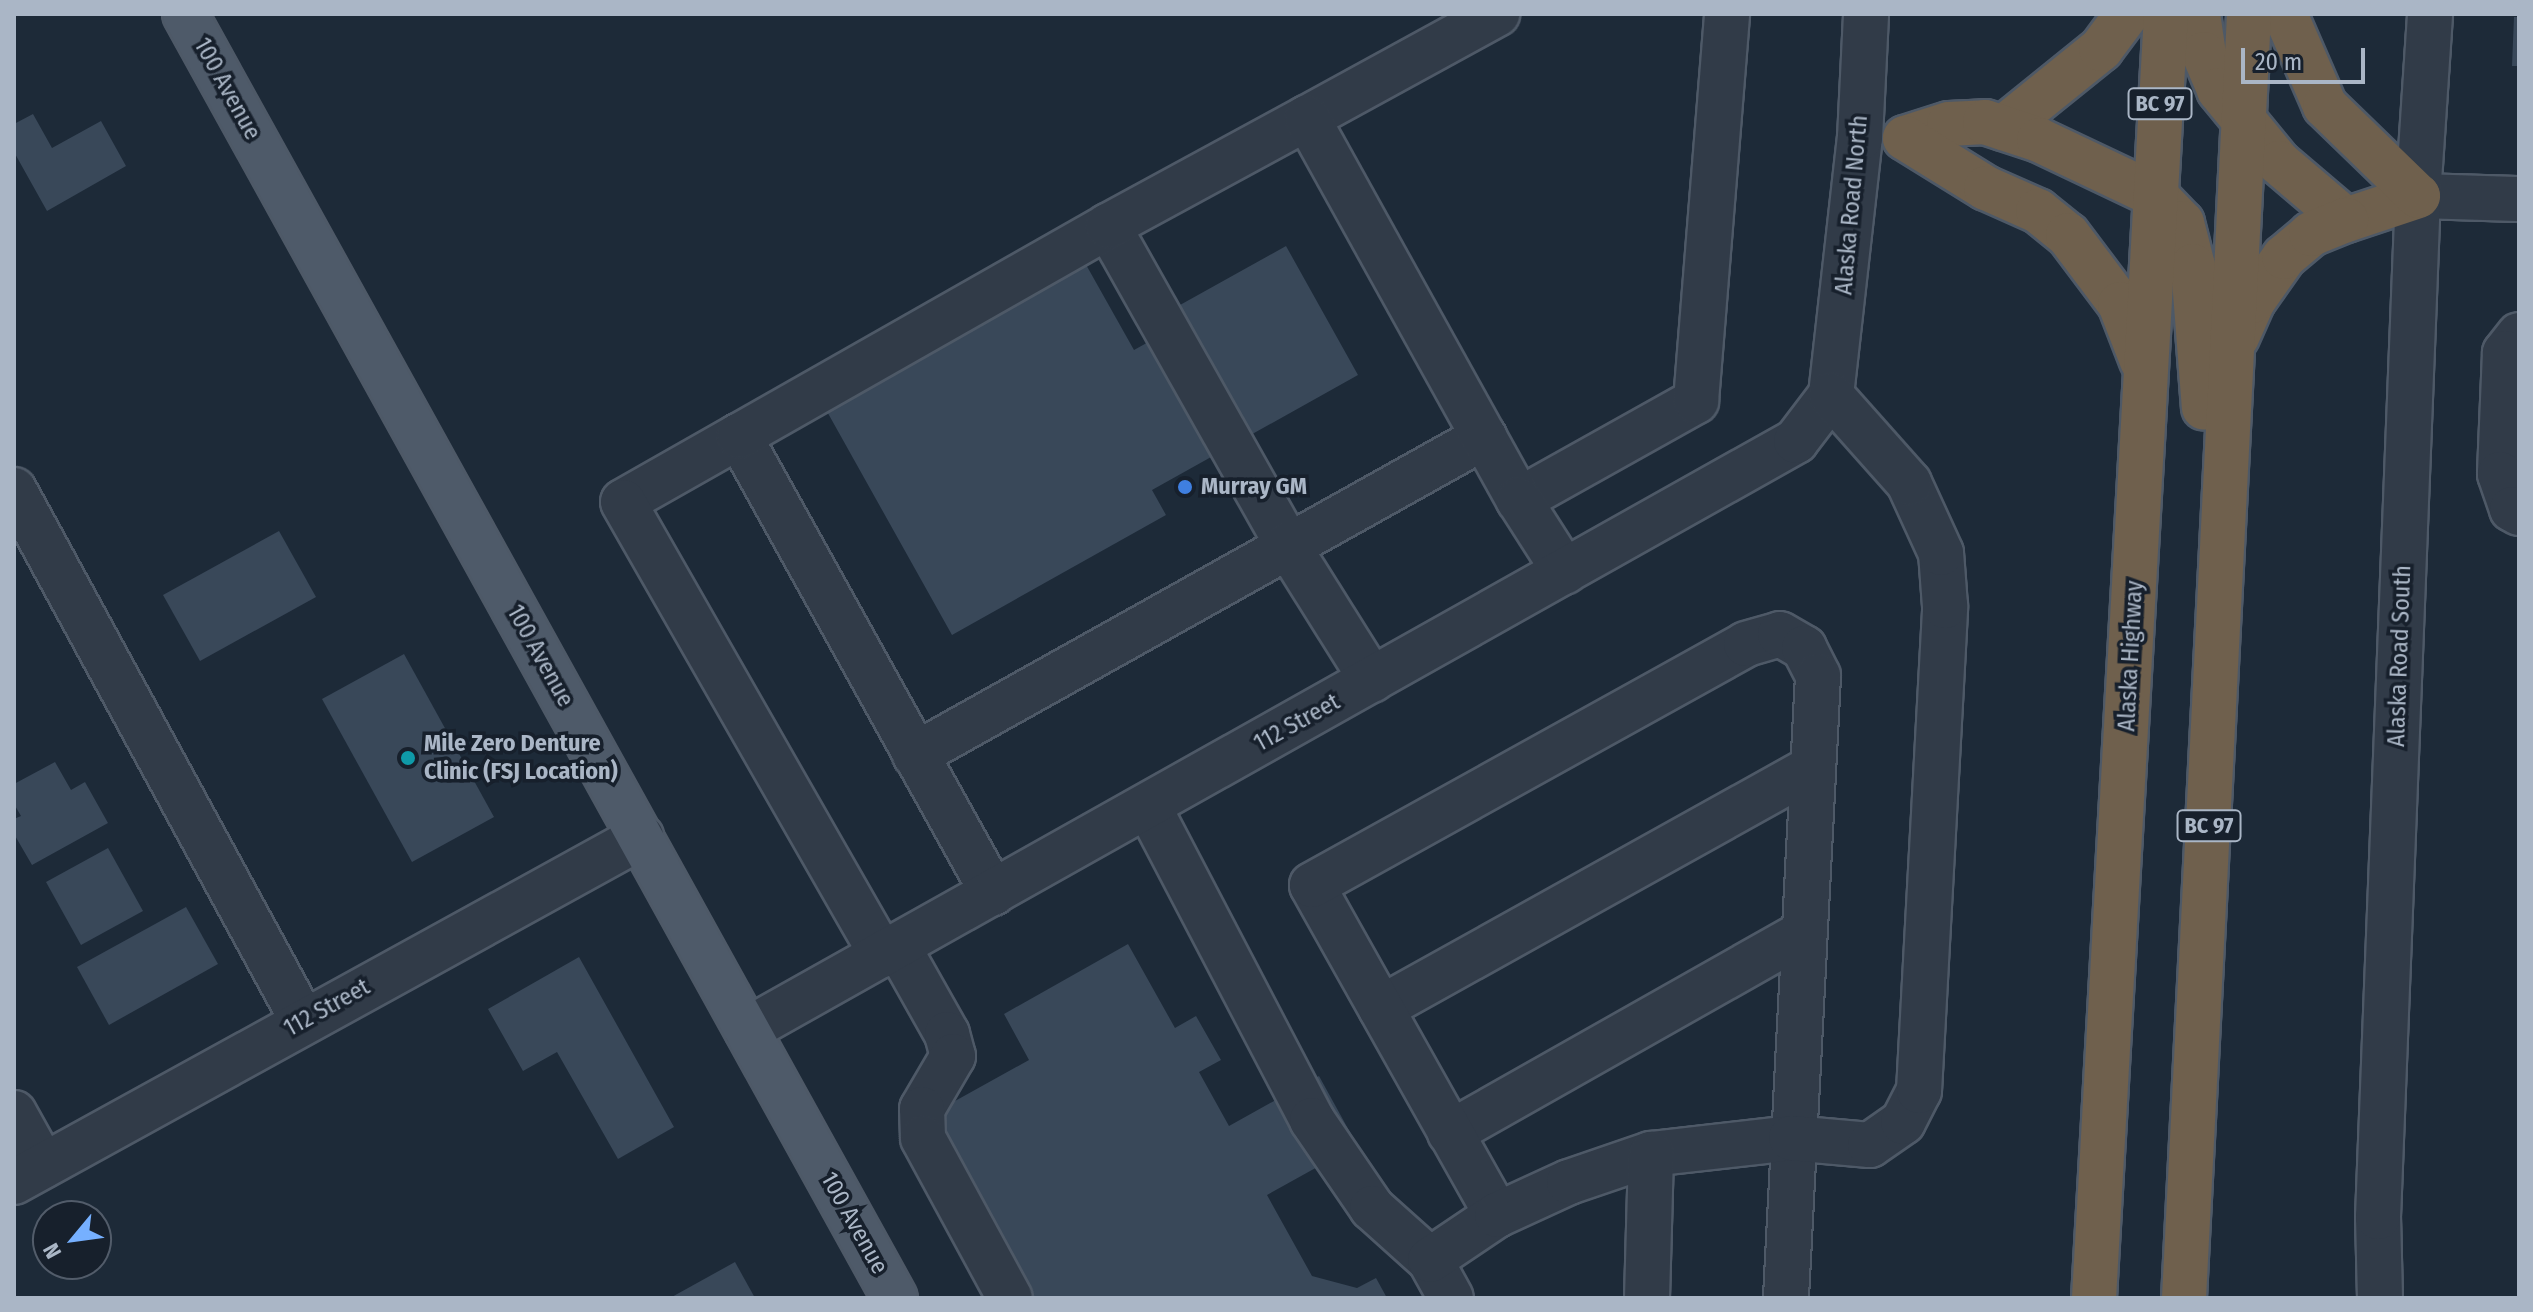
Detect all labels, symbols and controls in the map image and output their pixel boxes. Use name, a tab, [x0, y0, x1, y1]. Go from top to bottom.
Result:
scale bar	[2245, 32, 2369, 82]
street label: 100 Avenue	[187, 33, 267, 145]
text: 20 m	[2255, 48, 2302, 76]
road number: BC 97	[2126, 86, 2194, 122]
street label: Alaska Road North	[1830, 114, 1874, 296]
place label: Murray GM	[1201, 473, 1307, 501]
marker: Murray GM	[1176, 478, 1194, 496]
street label: Alaska Road South	[2382, 565, 2418, 747]
street label: Alaska Highway	[2113, 580, 2149, 732]
street label: 100 Avenue	[500, 600, 580, 712]
street label: 112 Street	[1249, 688, 1345, 758]
place label: Mile Zero Denture Clinic (FSJ Location)	[424, 730, 618, 786]
marker: Mile Zero Denture Clinic (FSJ Location)	[399, 749, 417, 767]
road number: BC 97	[2175, 808, 2243, 844]
street label: 112 Street	[279, 973, 375, 1043]
street label: 100 Avenue	[814, 1167, 894, 1279]
north arrow	[32, 1200, 112, 1280]
text: N	[37, 1239, 67, 1263]

